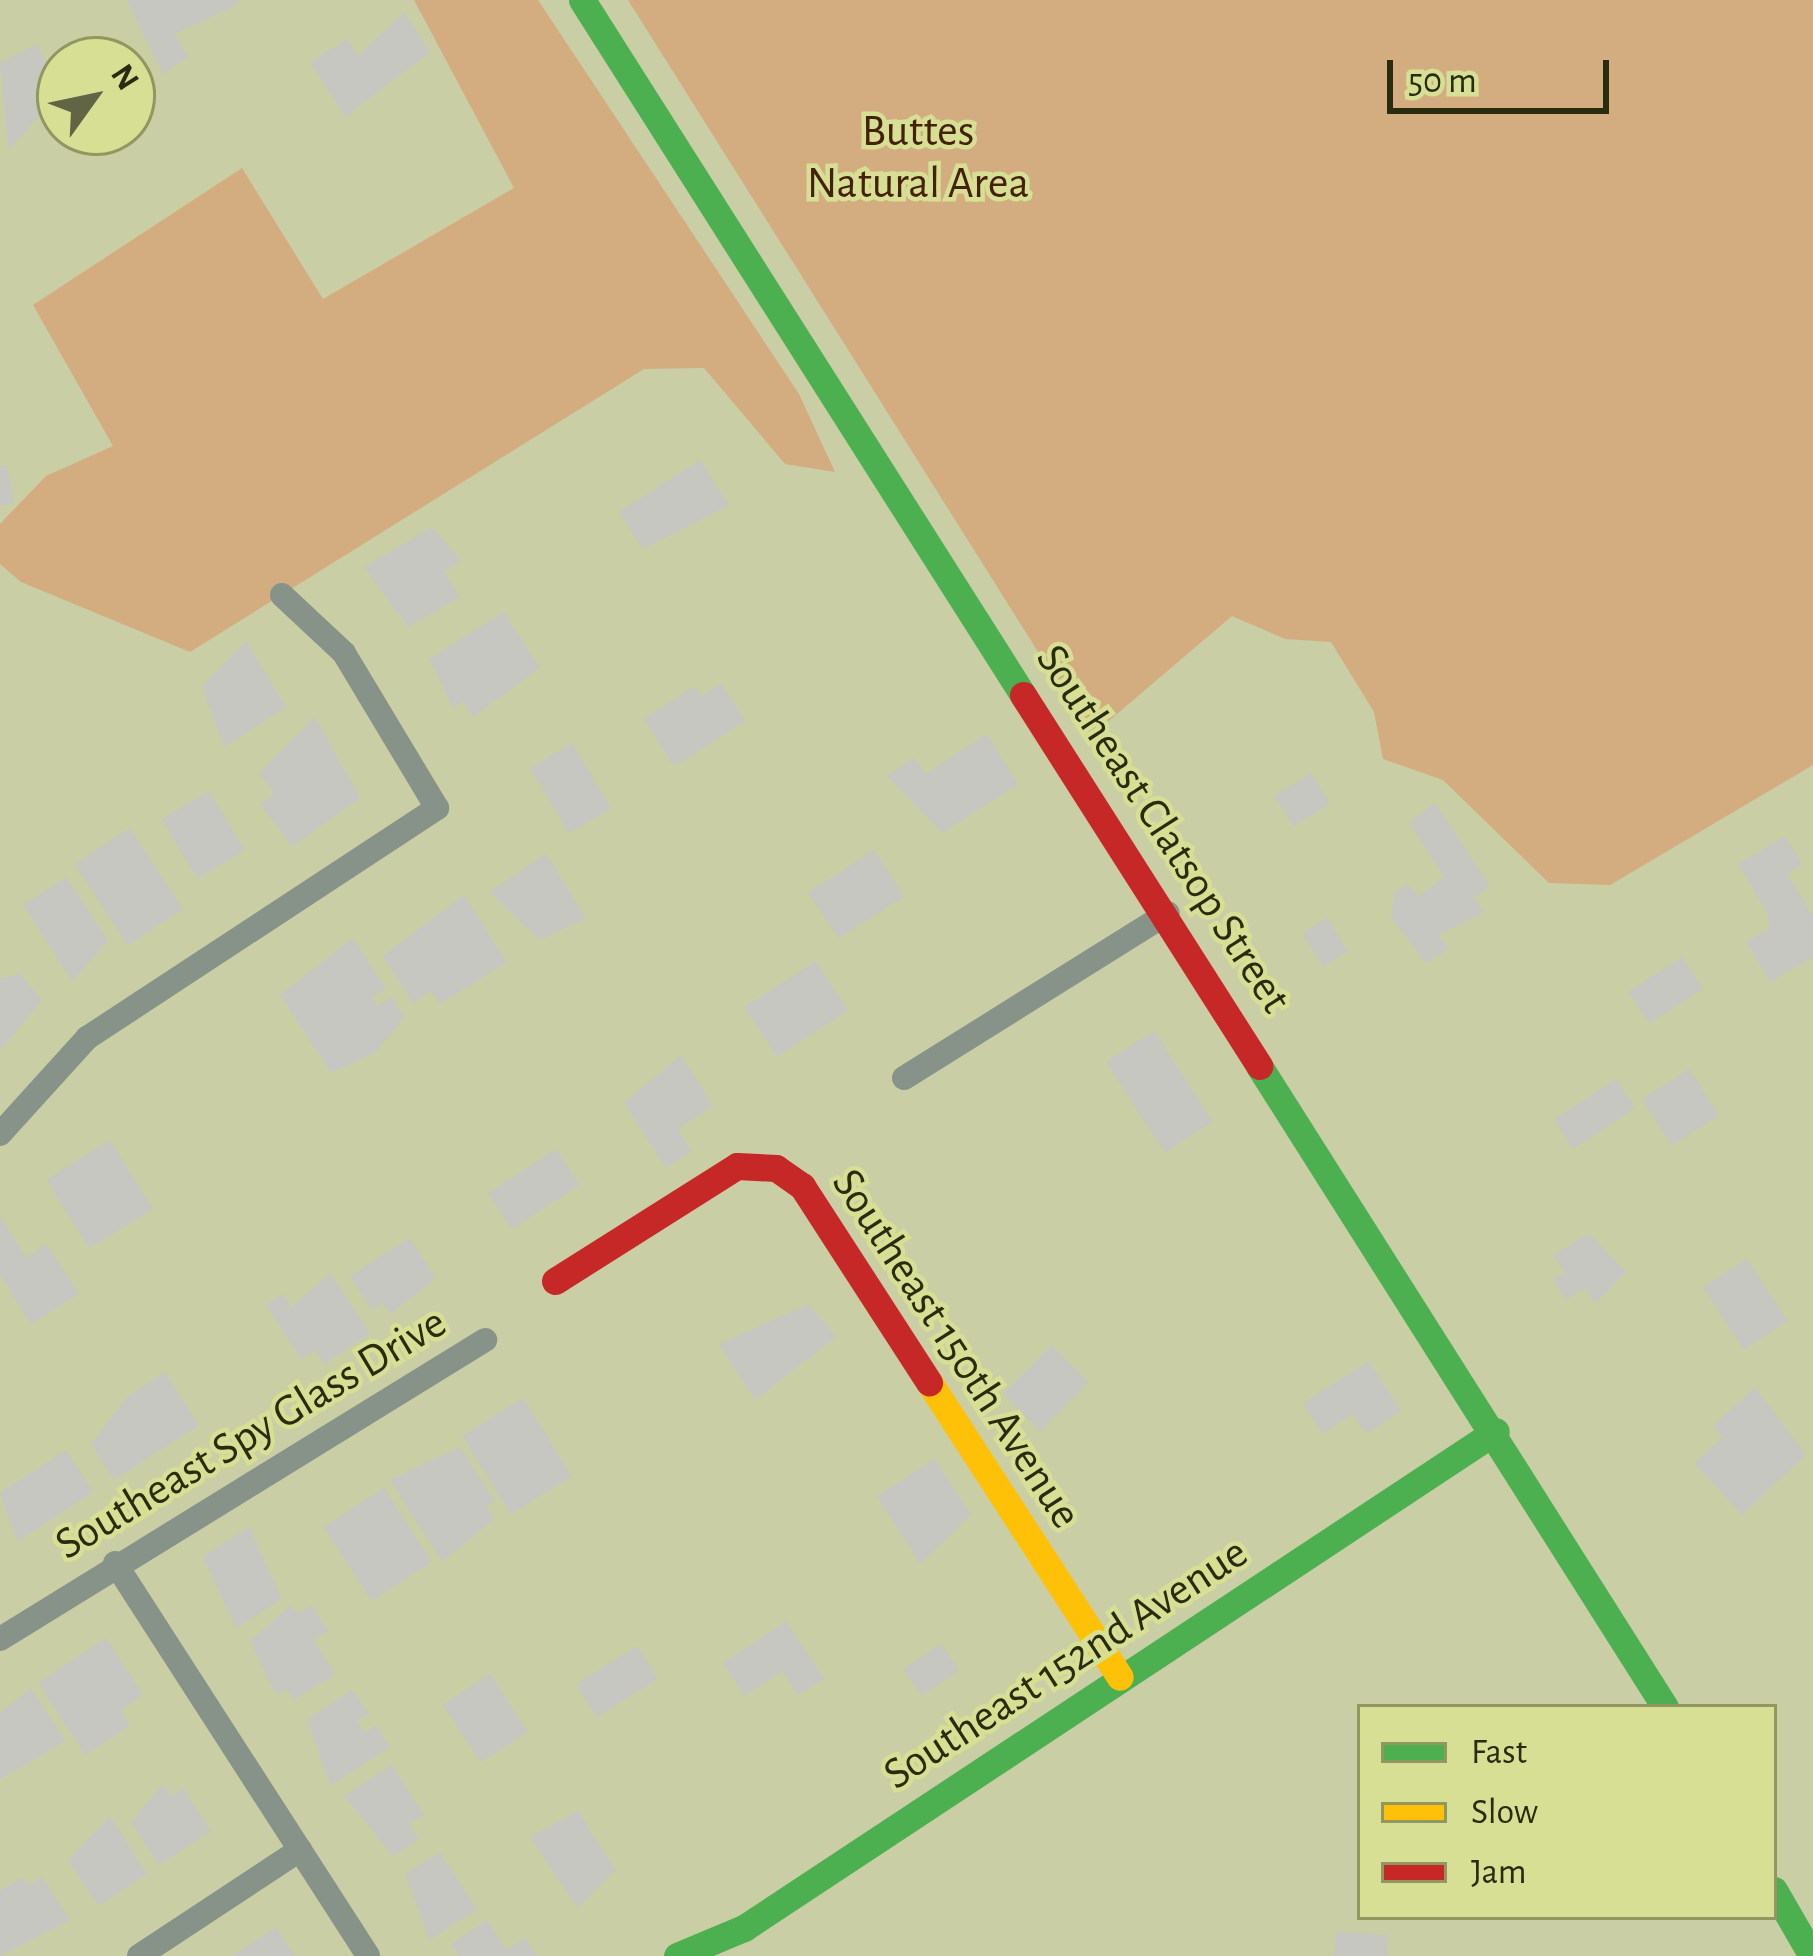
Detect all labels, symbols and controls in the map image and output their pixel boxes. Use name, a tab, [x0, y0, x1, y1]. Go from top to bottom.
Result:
north arrow	[36, 36, 156, 156]
scale bar	[1393, 36, 1615, 110]
text: N	[104, 59, 144, 96]
text: 50 m	[1408, 63, 1477, 99]
park label: Buttes Natural Area	[807, 105, 1029, 211]
street label: Southeast Clatsop Street	[1024, 635, 1302, 1023]
street label: Southeast 150th Avenue	[820, 1159, 1092, 1539]
street label: Southeast Spy Glass Drive	[46, 1296, 456, 1572]
street label: Southeast 152nd Avenue	[874, 1526, 1258, 1802]
legend	[1357, 1704, 1777, 1920]
text: Fast	[1471, 1734, 1527, 1770]
text: Slow	[1471, 1794, 1538, 1830]
text: Jam	[1471, 1854, 1527, 1890]

